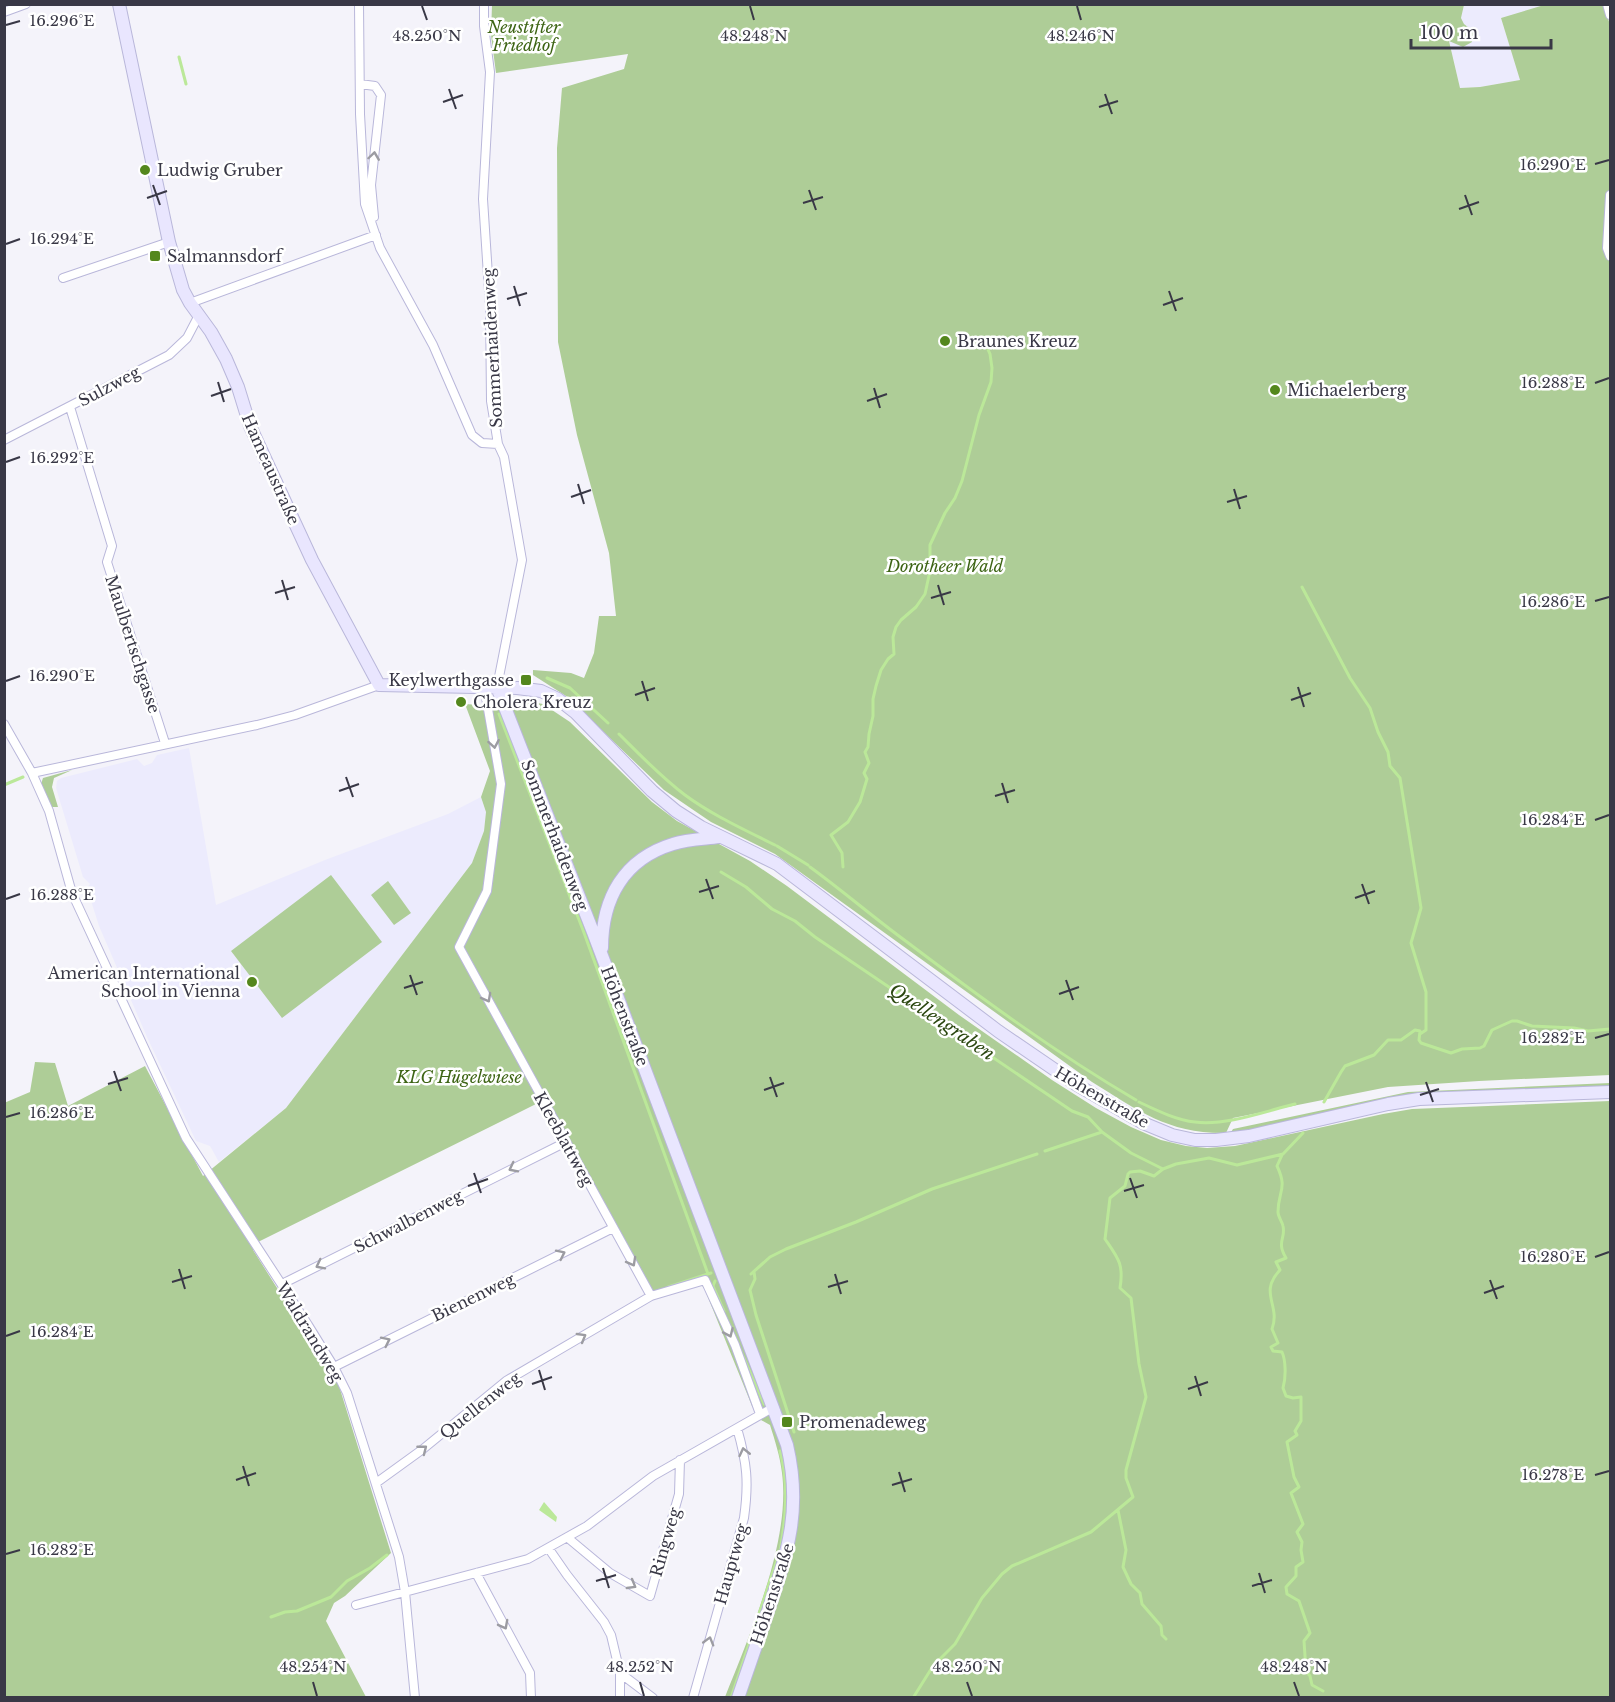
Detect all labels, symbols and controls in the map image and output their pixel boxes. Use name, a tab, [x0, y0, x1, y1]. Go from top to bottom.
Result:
text: 16.296°E	[30, 11, 95, 30]
scale bar	[1411, 12, 1550, 50]
park label: Neustifter Friedhof	[487, 17, 561, 55]
text: 100 m	[1420, 22, 1478, 44]
text: 48.250°N	[392, 26, 462, 45]
text: 48.248°N	[720, 26, 788, 45]
text: 48.246°N	[1047, 26, 1115, 45]
one-way arrow	[368, 151, 380, 161]
text: 16.290°E	[1520, 155, 1586, 174]
place label: Ludwig Gruber	[157, 160, 283, 180]
marker: Ludwig Gruber	[138, 163, 152, 177]
text: 16.294°E	[30, 229, 94, 248]
place label: Salmannsdorf	[167, 246, 285, 266]
marker: Salmannsdorf	[148, 249, 162, 263]
street label: Sommerhaidenweg	[478, 267, 506, 428]
place label: Braunes Kreuz	[957, 331, 1077, 351]
marker: Braunes Kreuz	[938, 334, 952, 348]
street label: Sulzweg	[75, 361, 144, 411]
text: 16.288°E	[1521, 373, 1585, 392]
place label: Michaelerberg	[1287, 380, 1407, 400]
marker: Michaelerberg	[1268, 383, 1282, 397]
street label: Hameaustraße	[238, 410, 304, 528]
text: 16.292°E	[30, 448, 94, 467]
park label: Dorotheer Wald	[886, 556, 1004, 576]
street label: Maulbertschgasse	[101, 572, 165, 716]
text: 16.286°E	[1521, 592, 1585, 611]
text: 16.290°E	[29, 666, 95, 685]
place label: Keylwerthgasse	[388, 670, 514, 690]
marker: Keylwerthgasse	[519, 673, 533, 687]
place label: Cholera Kreuz	[473, 692, 591, 712]
marker: Cholera Kreuz	[454, 695, 468, 709]
one-way arrow	[487, 739, 500, 749]
street label: Sommerhaidenweg	[517, 757, 593, 914]
text: 16.284°E	[1521, 810, 1585, 829]
text: 16.288°E	[30, 885, 94, 904]
place label: American International School in Vienna	[47, 963, 240, 1001]
street label: Höhenstraße	[597, 963, 653, 1069]
marker: American International School in Vienna	[245, 975, 259, 989]
water label: Quellengraben	[885, 979, 999, 1065]
one-way arrow	[480, 992, 491, 1003]
text: 16.282°E	[1521, 1028, 1585, 1047]
street label: Höhenstraße	[1051, 1062, 1153, 1132]
park label: KLG Hügelwiese	[395, 1067, 523, 1087]
street label: Kleeblattweg	[530, 1088, 598, 1190]
text: 16.286°E	[30, 1103, 94, 1122]
one-way arrow	[509, 1161, 520, 1172]
street label: Schwalbenweg	[350, 1185, 466, 1257]
text: 16.280°E	[1520, 1247, 1586, 1266]
one-way arrow	[555, 1250, 565, 1261]
one-way arrow	[625, 1256, 636, 1266]
one-way arrow	[315, 1257, 326, 1269]
street label: Bienenweg	[428, 1268, 518, 1326]
street label: Waldrandweg	[272, 1278, 348, 1386]
text: 16.284°E	[30, 1322, 94, 1341]
one-way arrow	[722, 1327, 734, 1338]
one-way arrow	[576, 1332, 586, 1344]
one-way arrow	[380, 1336, 391, 1348]
street label: Quellenweg	[435, 1367, 525, 1443]
place label: Promenadeweg	[799, 1412, 926, 1432]
marker: Promenadeweg	[780, 1415, 794, 1429]
one-way arrow	[416, 1445, 427, 1456]
one-way arrow	[738, 1447, 751, 1457]
text: 16.278°E	[1522, 1465, 1584, 1484]
street label: Ringweg	[646, 1505, 684, 1579]
street label: Hauptweg	[710, 1521, 752, 1607]
text: 16.282°E	[30, 1540, 94, 1559]
street label: Höhenstraße	[746, 1541, 798, 1647]
one-way arrow	[626, 1578, 636, 1589]
one-way arrow	[497, 1619, 508, 1629]
one-way arrow	[702, 1636, 714, 1647]
text: 48.254°N	[280, 1657, 346, 1676]
text: 48.252°N	[606, 1657, 674, 1676]
text: 48.250°N	[932, 1657, 1002, 1676]
text: 48.248°N	[1260, 1657, 1328, 1676]

